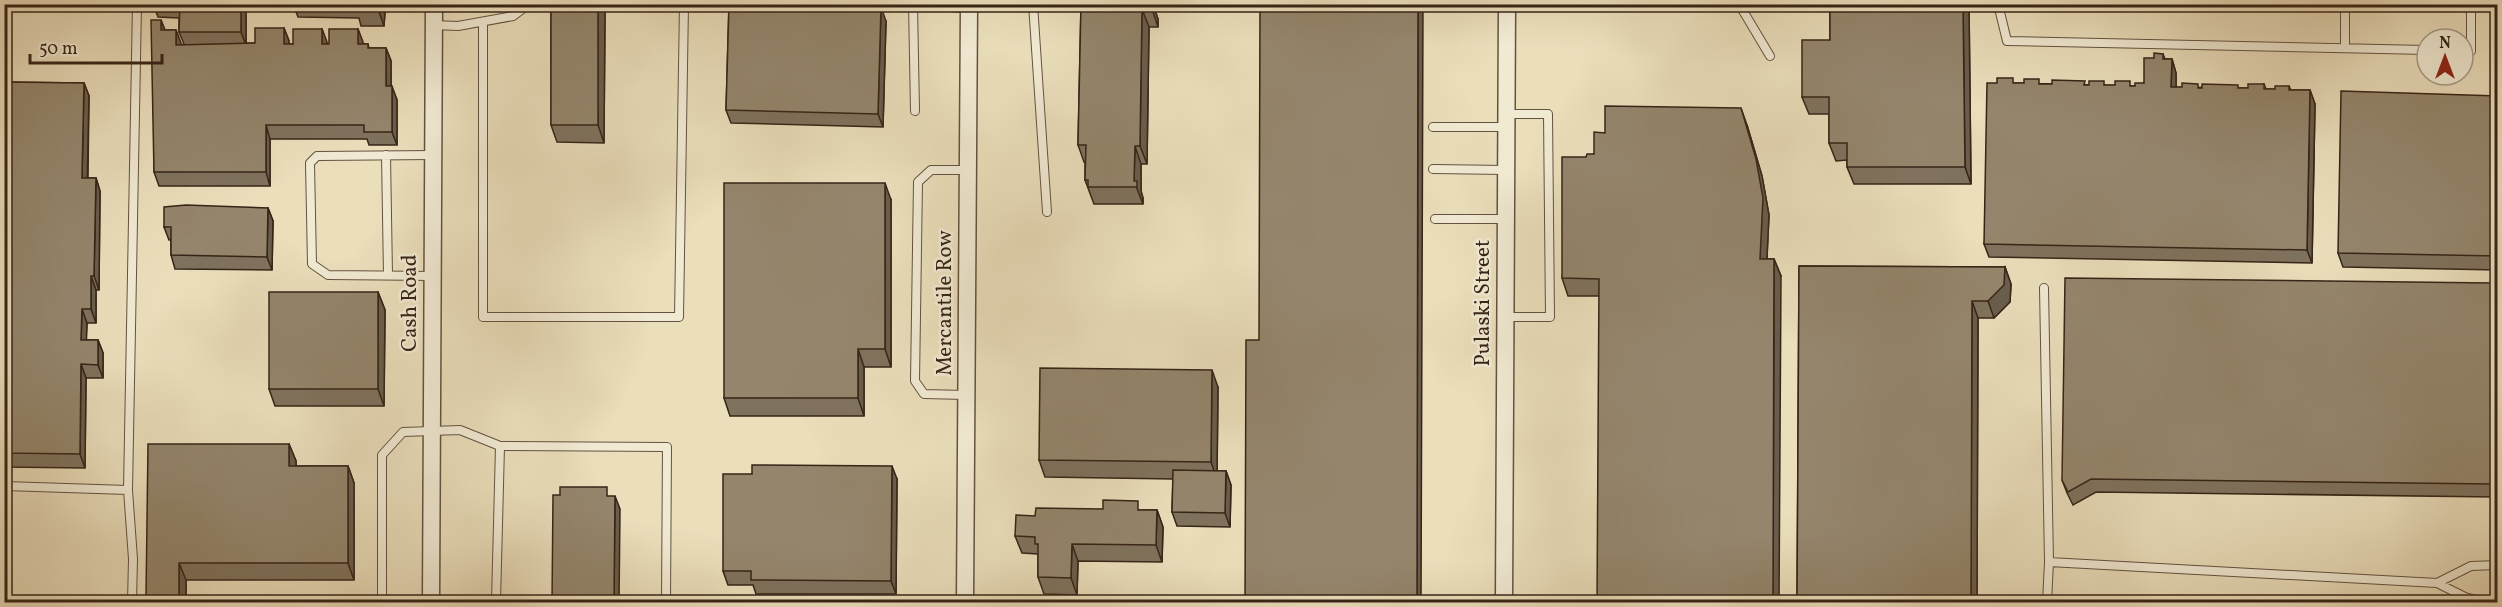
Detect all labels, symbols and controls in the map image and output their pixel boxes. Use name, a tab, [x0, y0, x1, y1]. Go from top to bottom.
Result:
scale bar	[30, 27, 162, 65]
north arrow	[2415, 27, 2475, 87]
text: N	[2439, 33, 2451, 55]
text: 50 m	[39, 37, 78, 62]
street label: Mercantile Row	[931, 230, 960, 376]
street label: Pulaski Street	[1469, 240, 1498, 366]
street label: Cash Road	[396, 254, 425, 352]

